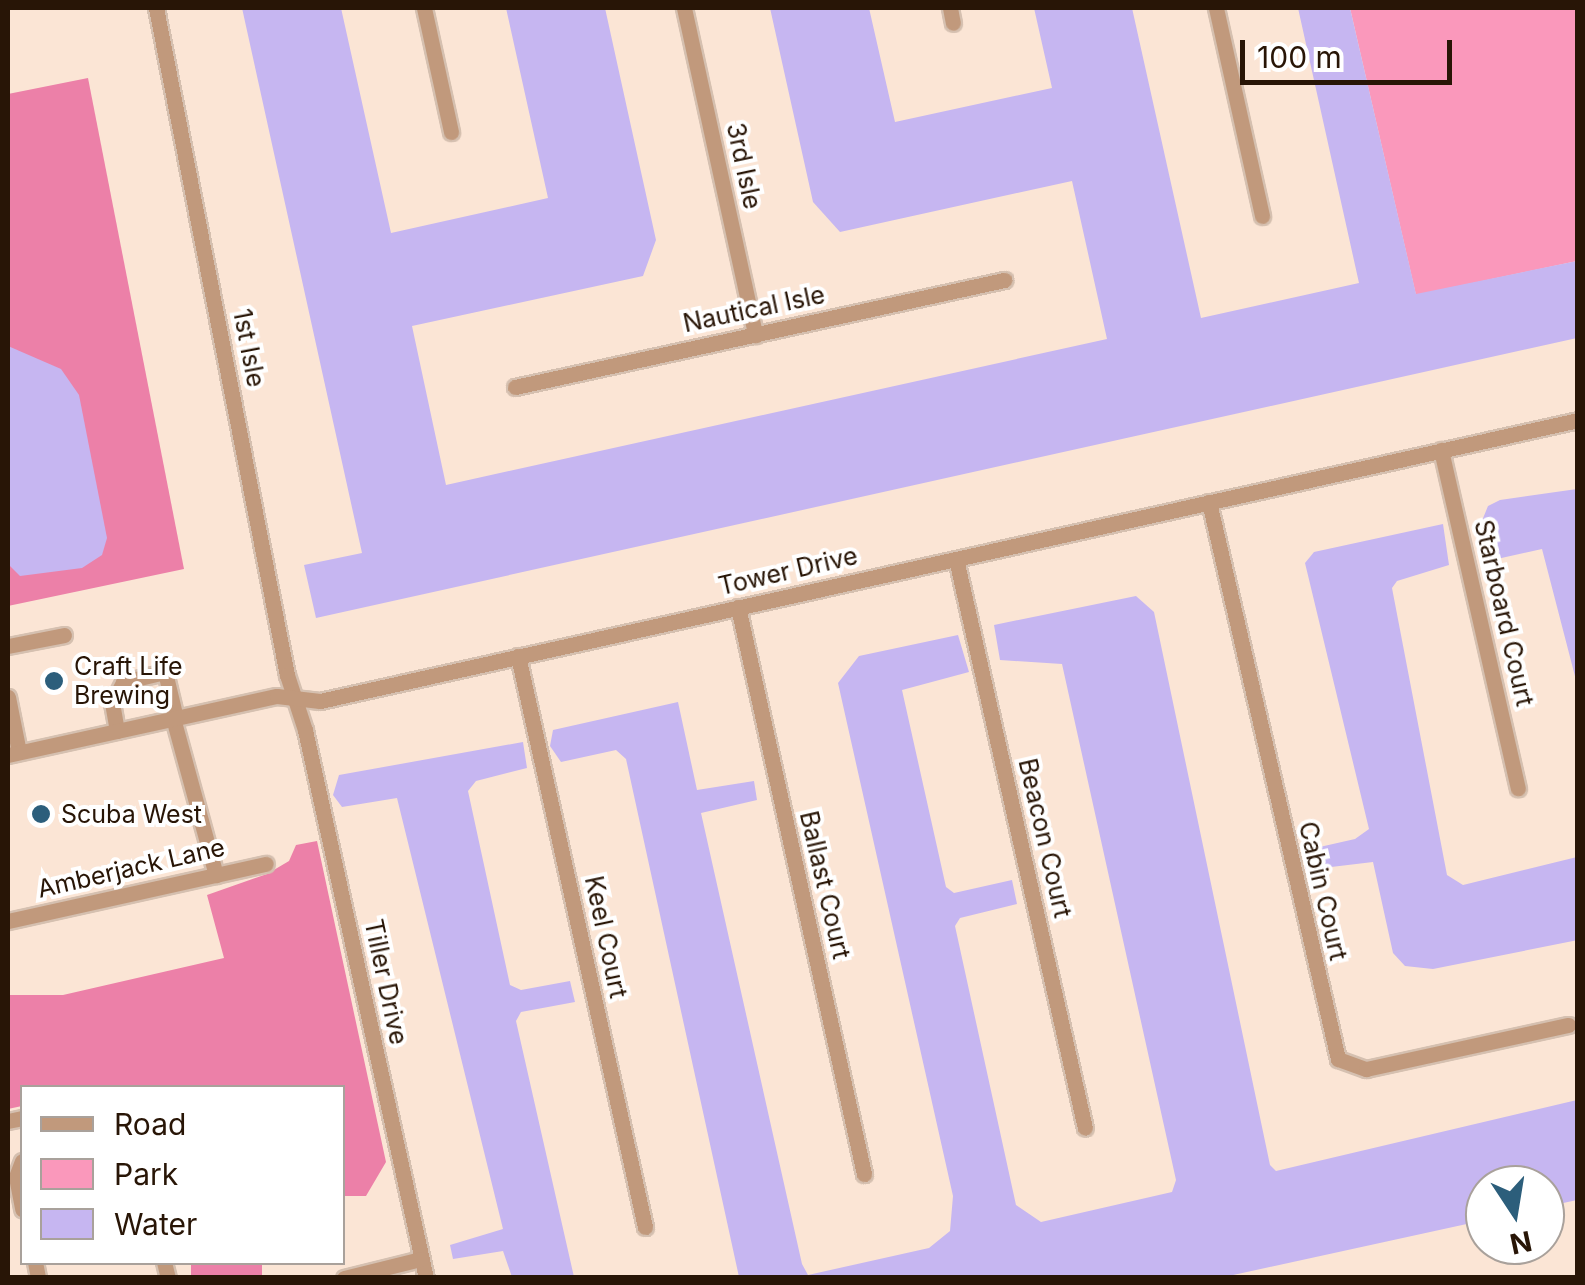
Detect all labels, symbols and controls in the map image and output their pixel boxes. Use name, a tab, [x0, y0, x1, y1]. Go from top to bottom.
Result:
scale bar	[1245, 20, 1458, 82]
text: 100 m	[1257, 39, 1342, 75]
street label: 3rd Isle	[720, 120, 768, 212]
street label: Nautical Isle	[680, 279, 828, 339]
street label: 1st Isle	[227, 306, 271, 390]
street label: Starboard Court	[1468, 517, 1540, 709]
street label: Tower Drive	[716, 540, 860, 602]
place label: Craft Life Brewing	[74, 652, 183, 711]
marker: Craft Life Brewing	[43, 670, 65, 692]
street label: Beacon Court	[1012, 756, 1078, 920]
place label: Scuba West	[61, 799, 202, 829]
marker: Scuba West	[30, 803, 52, 825]
street label: Ballast Court	[793, 808, 857, 962]
street label: Cabin Court	[1292, 819, 1354, 963]
street label: Amberjack Lane	[34, 832, 228, 904]
street label: Keel Court	[578, 873, 634, 1001]
street label: Tiller Drive	[358, 917, 414, 1047]
legend	[20, 1085, 345, 1265]
text: Road	[114, 1106, 186, 1142]
text: Park	[114, 1156, 178, 1192]
north arrow	[1465, 1165, 1565, 1265]
text: Water	[114, 1206, 197, 1242]
text: N	[1507, 1224, 1535, 1261]

